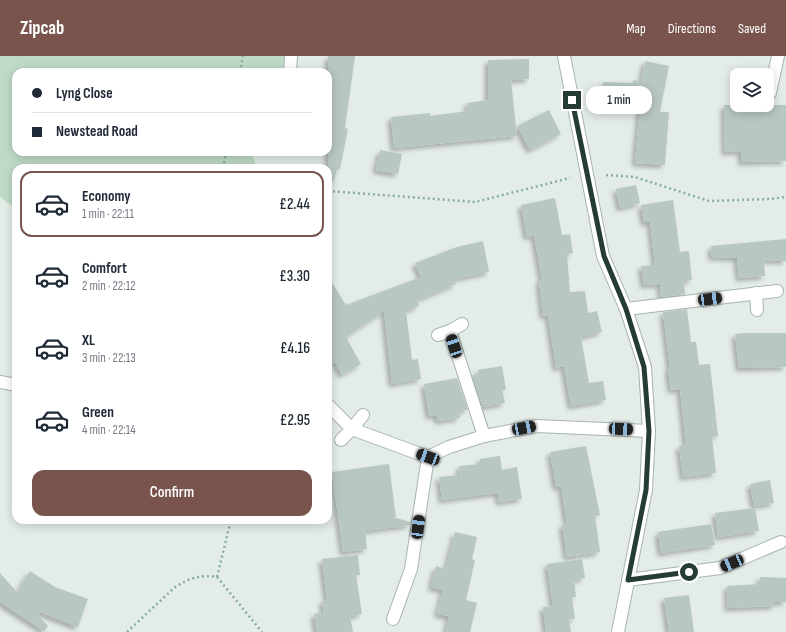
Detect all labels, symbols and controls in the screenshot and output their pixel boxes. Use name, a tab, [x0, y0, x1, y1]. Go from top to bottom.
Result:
text: Zipcab	[20, 17, 64, 40]
text: Map	[626, 20, 646, 37]
text: Directions	[668, 20, 716, 37]
text: Saved	[738, 20, 766, 37]
map controls	[730, 68, 774, 112]
button: layers	[730, 68, 774, 112]
text: Lyng Close	[56, 84, 113, 103]
callout: 1 min	[586, 86, 652, 114]
route end	[563, 91, 581, 109]
text: 1 min	[607, 92, 631, 108]
text: Newstead Road	[56, 122, 138, 141]
icon: car	[34, 186, 70, 222]
text: Economy	[82, 187, 131, 206]
text: £2.44	[279, 195, 310, 214]
text: 1 min · 22:11	[82, 206, 134, 222]
icon: car	[34, 258, 70, 294]
text: Comfort	[82, 259, 127, 278]
text: £3.30	[279, 267, 310, 286]
text: 2 min · 22:12	[82, 278, 136, 294]
car	[697, 292, 723, 306]
icon: car	[34, 330, 70, 366]
text: XL	[82, 331, 95, 350]
car	[445, 333, 463, 359]
text: £4.16	[280, 339, 310, 358]
text: 3 min · 22:13	[82, 350, 136, 366]
icon: car	[34, 402, 70, 438]
text: Green	[82, 403, 114, 422]
text: £2.95	[280, 411, 310, 430]
car	[511, 420, 537, 436]
text: 4 min · 22:14	[82, 422, 136, 438]
car	[609, 423, 633, 435]
car	[415, 447, 441, 467]
button: Confirm	[32, 470, 312, 516]
car	[410, 514, 426, 540]
car	[719, 553, 745, 573]
route start	[680, 563, 698, 581]

